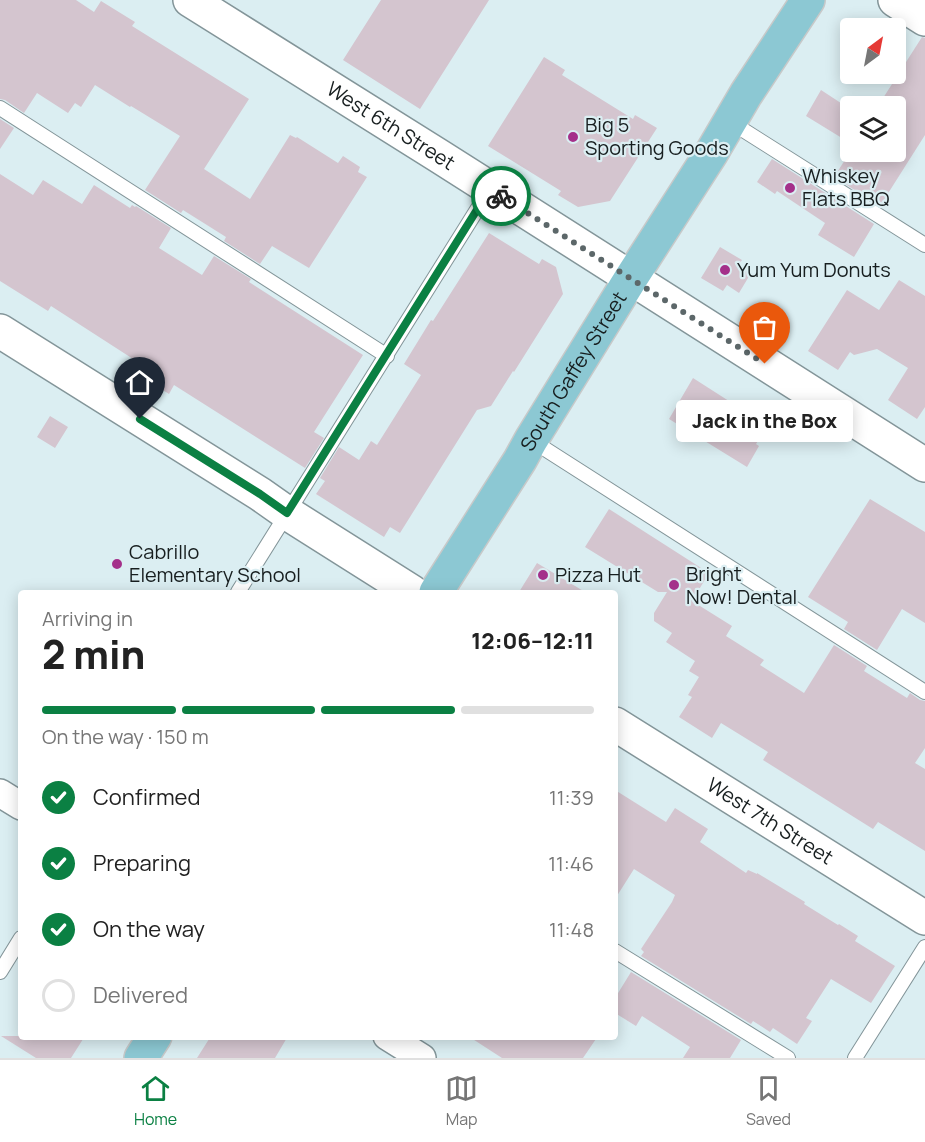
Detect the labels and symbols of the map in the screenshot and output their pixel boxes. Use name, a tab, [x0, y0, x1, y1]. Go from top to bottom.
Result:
north arrow	[840, 18, 906, 84]
street label: West 6th Street	[322, 75, 461, 176]
place label: Big 5 Sporting Goods	[585, 111, 729, 161]
marker: Big 5 Sporting Goods	[566, 130, 580, 144]
place label: Whiskey Flats BBQ	[802, 162, 889, 212]
courier	[471, 166, 531, 226]
marker: Whiskey Flats BBQ	[783, 181, 797, 195]
place label: Yum Yum Donuts	[737, 256, 891, 283]
marker: Yum Yum Donuts	[718, 263, 732, 277]
street label: South Gaffey Street	[514, 286, 633, 456]
pin	[739, 302, 790, 364]
pin	[114, 357, 165, 419]
callout: Jack in the Box	[676, 400, 854, 442]
place label: Cabrillo Elementary School	[129, 538, 301, 588]
marker: Cabrillo Elementary School	[110, 557, 124, 571]
place label: Bright Now! Dental	[686, 560, 797, 610]
place label: Pizza Hut	[555, 561, 641, 588]
marker: Pizza Hut	[536, 568, 550, 582]
marker: Bright Now! Dental	[667, 578, 681, 592]
street label: West 7th Street	[702, 771, 839, 870]

